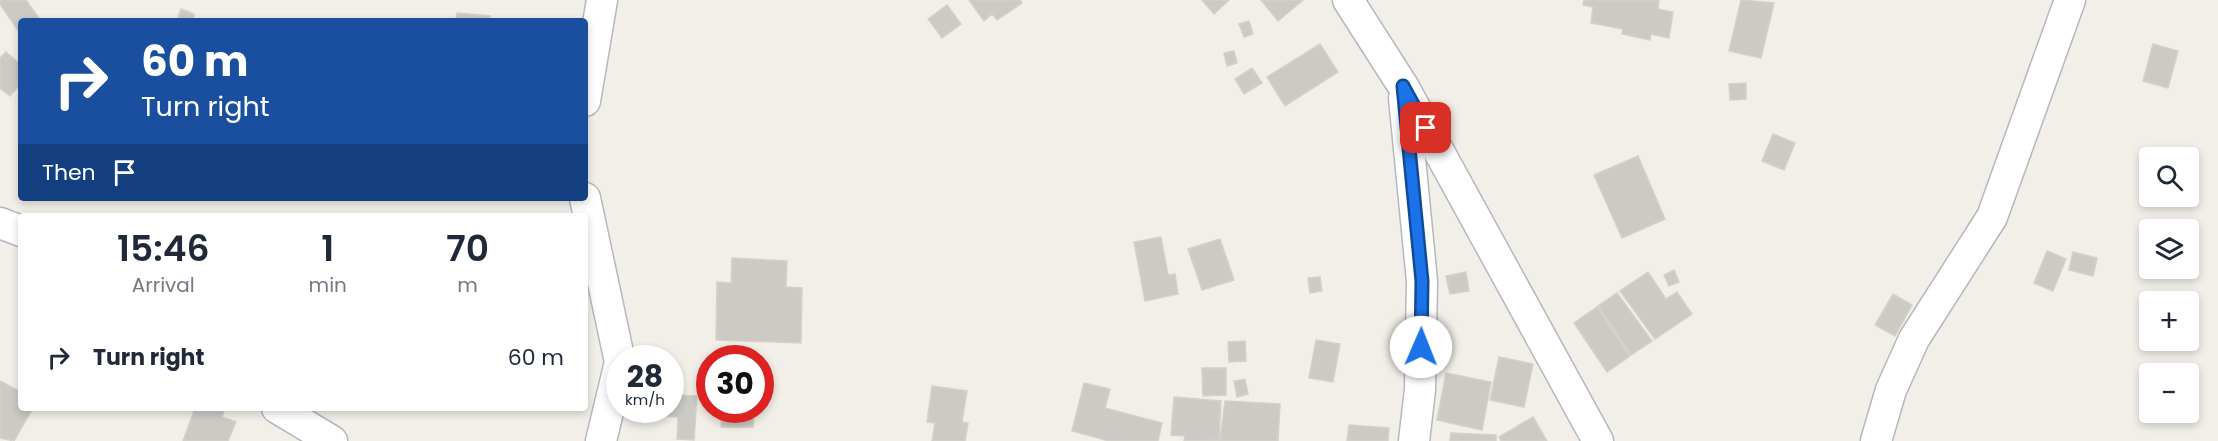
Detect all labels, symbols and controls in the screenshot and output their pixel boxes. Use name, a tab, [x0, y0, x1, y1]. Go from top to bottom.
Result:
text: 60 m	[141, 32, 249, 91]
icon: right	[42, 42, 120, 120]
text: Turn right	[141, 88, 270, 125]
pin	[1400, 102, 1451, 153]
icon: arrive	[1409, 111, 1442, 144]
map controls	[2139, 147, 2199, 423]
button: search	[2139, 147, 2199, 207]
icon: arrive	[108, 156, 141, 189]
text: Then	[42, 157, 96, 188]
button: layers	[2139, 219, 2199, 279]
text: 15:46	[117, 223, 210, 274]
text: 1	[321, 223, 334, 274]
text: 70	[446, 223, 489, 274]
text: Arrival	[132, 271, 195, 299]
text: min	[309, 271, 347, 299]
text: m	[457, 271, 478, 299]
button: +	[2139, 291, 2199, 351]
position arrow	[1389, 315, 1453, 379]
icon: right	[42, 341, 75, 374]
text: Turn right	[93, 342, 204, 373]
text: 60 m	[508, 342, 564, 373]
speed limit sign: 30	[696, 345, 774, 423]
text: 28	[627, 355, 663, 398]
button: −	[2139, 363, 2199, 423]
text: km/h	[625, 389, 665, 410]

